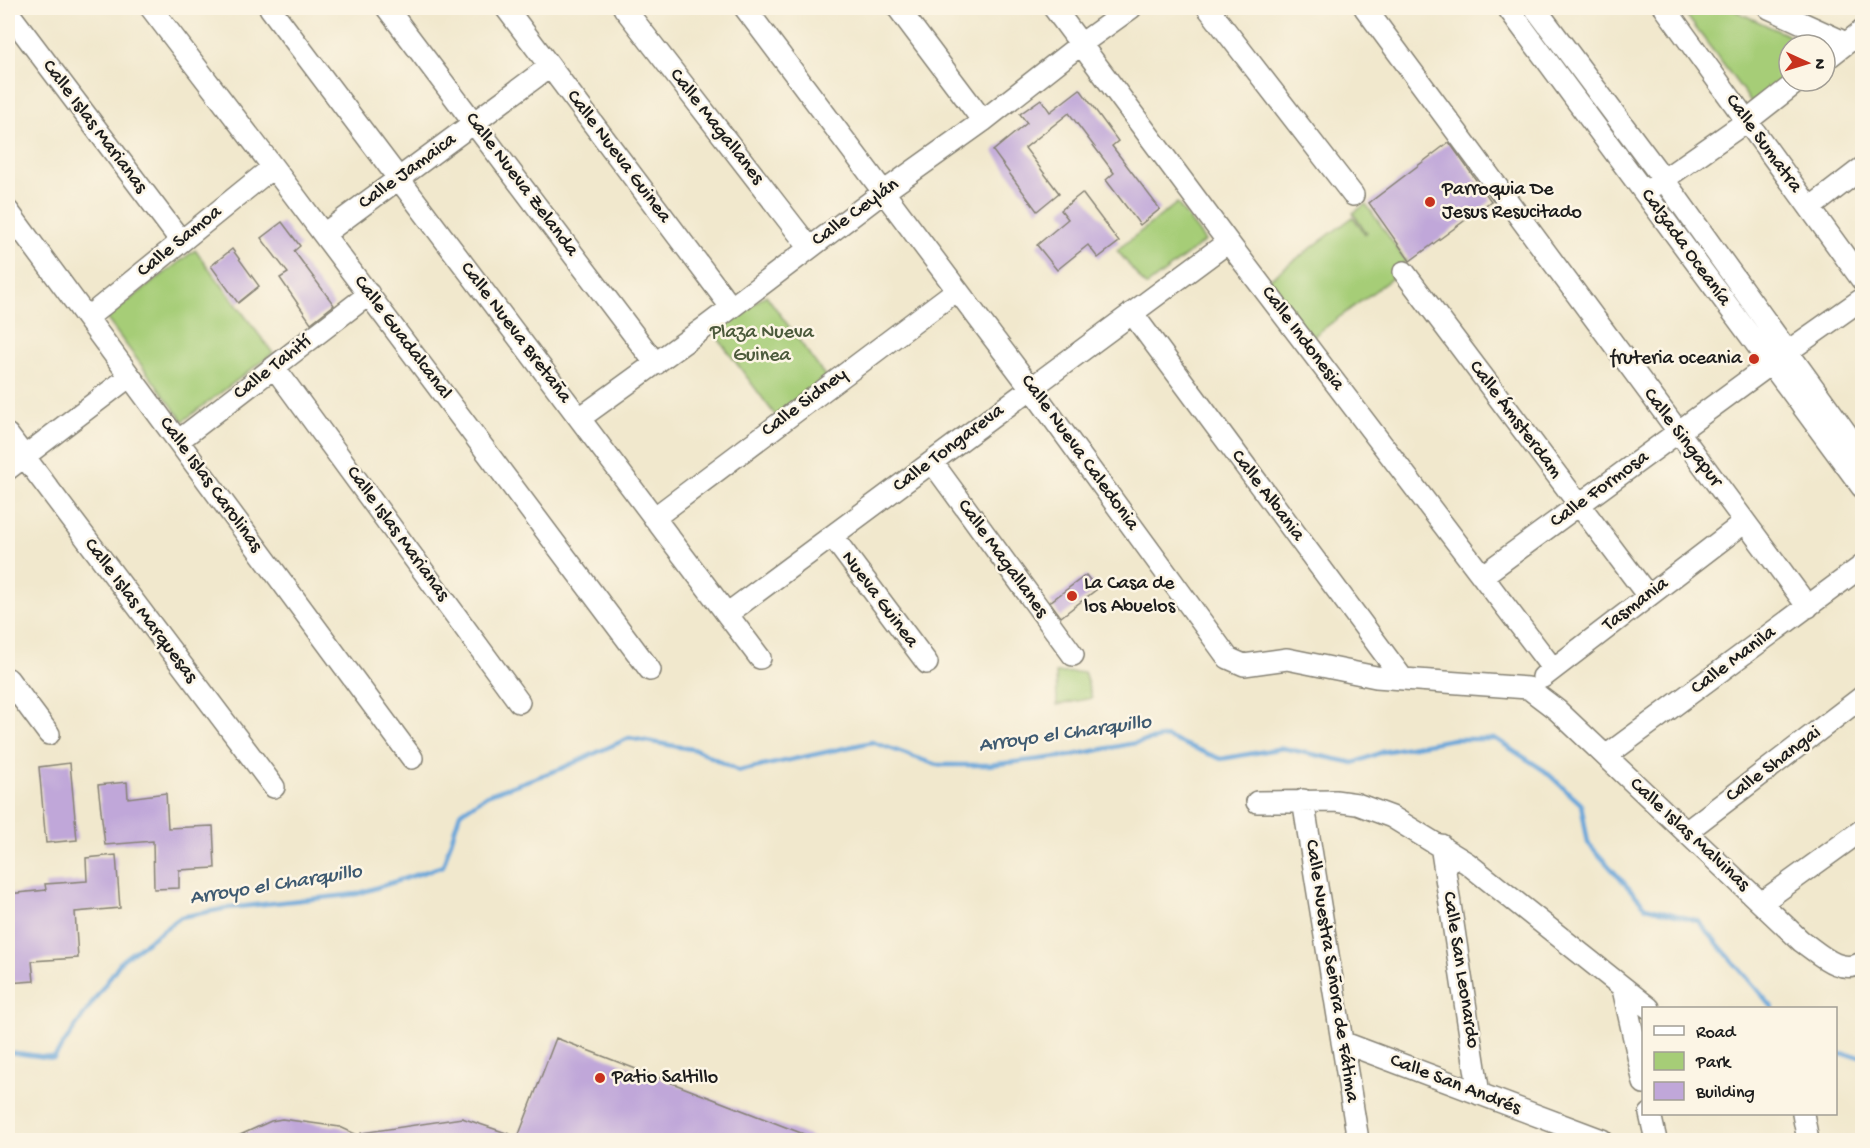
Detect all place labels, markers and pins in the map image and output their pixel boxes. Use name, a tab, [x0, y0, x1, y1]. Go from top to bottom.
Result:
place label: Parroquia De Jesus Resucitado	[1441, 179, 1582, 225]
marker: Parroquia De Jesus Resucitado	[1423, 195, 1437, 209]
place label: fruteria oceania	[1609, 348, 1743, 371]
marker: fruteria oceania	[1747, 352, 1761, 366]
place label: La Casa de los Abuelos	[1084, 573, 1176, 619]
marker: La Casa de los Abuelos	[1065, 589, 1079, 603]
place label: Patio Saltillo	[611, 1067, 718, 1090]
marker: Patio Saltillo	[593, 1071, 607, 1085]

